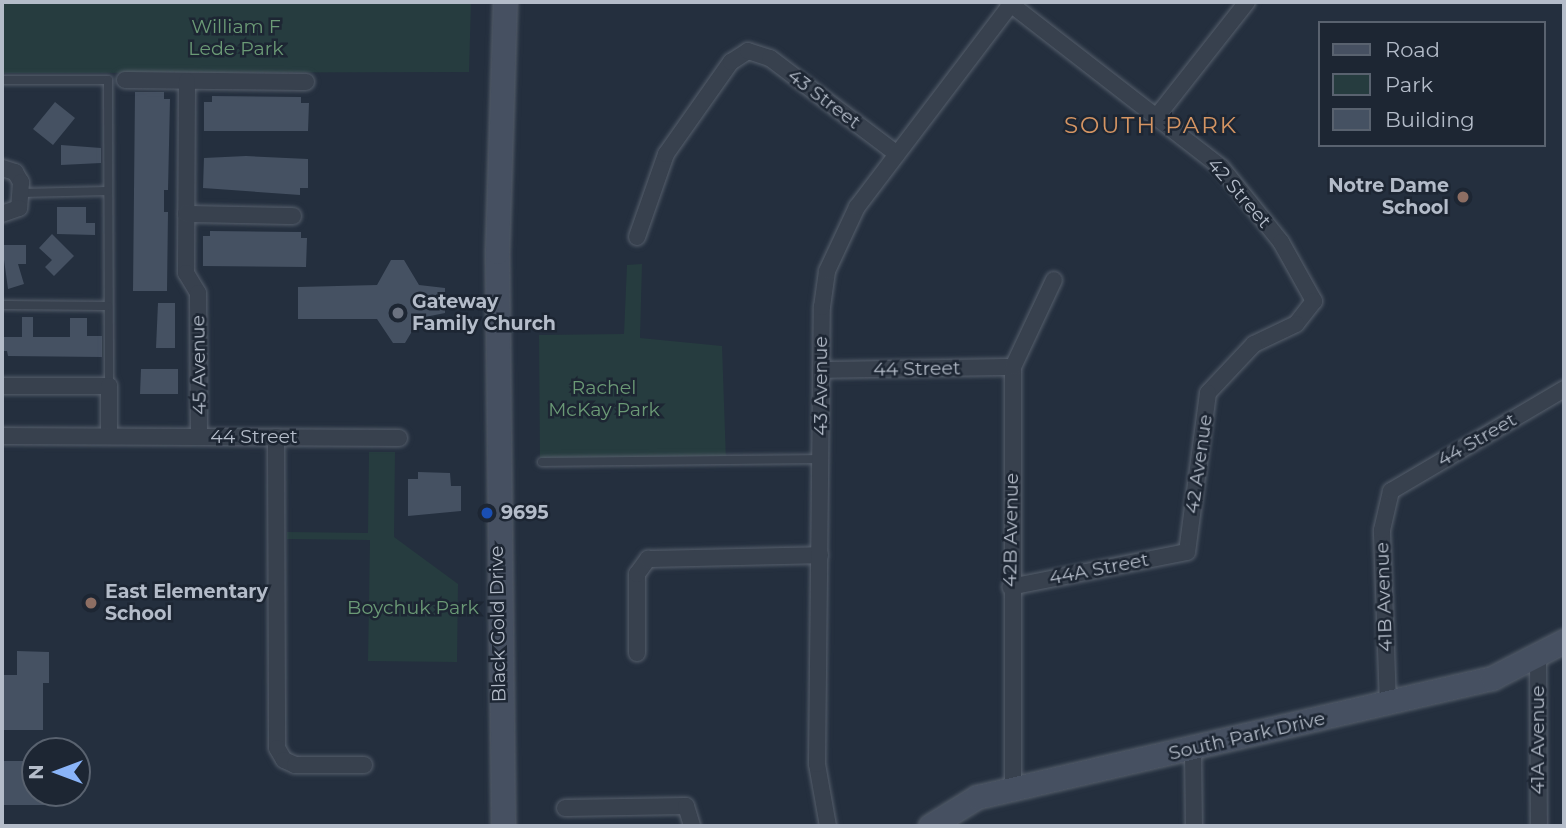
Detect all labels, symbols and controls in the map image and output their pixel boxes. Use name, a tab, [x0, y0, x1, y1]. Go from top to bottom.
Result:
park label: William F Lede Park	[188, 16, 284, 60]
legend	[1318, 21, 1545, 147]
text: Road	[1385, 37, 1440, 62]
street label: 43 Street	[783, 64, 865, 134]
text: Park	[1385, 72, 1433, 97]
text: Building	[1385, 107, 1475, 132]
district label: SOUTH PARK	[1065, 111, 1237, 139]
street label: 42 Street	[1202, 153, 1276, 233]
place label: Notre Dame School	[1328, 175, 1449, 219]
marker: Notre Dame School	[1455, 189, 1471, 205]
place label: Gateway Family Church	[412, 291, 556, 335]
marker: Gateway Family Church	[390, 305, 406, 321]
street label: 45 Avenue	[187, 315, 211, 415]
street label: 43 Avenue	[810, 336, 832, 436]
street label: 44 Street	[873, 357, 961, 381]
park label: Rachel McKay Park	[548, 377, 660, 421]
street label: 44 Street	[1433, 408, 1521, 472]
street label: 42 Avenue	[1181, 413, 1217, 515]
street label: 44 Street	[210, 426, 298, 448]
street label: 42B Avenue	[999, 473, 1023, 587]
place label: 9695	[501, 502, 549, 524]
marker: 9695	[479, 505, 495, 521]
street label: 41B Avenue	[1371, 542, 1397, 652]
street label: Black Gold Drive	[485, 545, 511, 703]
street label: 44A Street	[1047, 548, 1151, 590]
place label: East Elementary School	[105, 581, 268, 625]
marker: East Elementary School	[83, 595, 99, 611]
park label: Boychuk Park	[347, 597, 479, 619]
street label: 41A Avenue	[1527, 685, 1549, 795]
street label: South Park Drive	[1166, 707, 1328, 765]
north arrow	[21, 737, 91, 807]
text: N	[25, 764, 48, 780]

